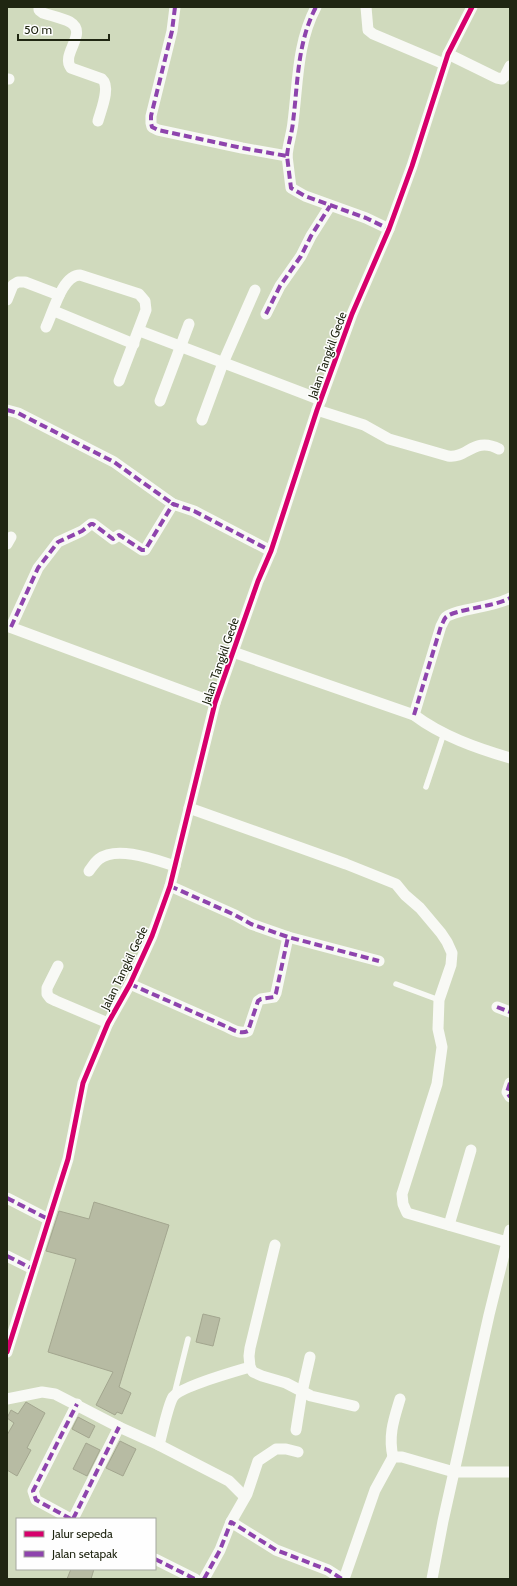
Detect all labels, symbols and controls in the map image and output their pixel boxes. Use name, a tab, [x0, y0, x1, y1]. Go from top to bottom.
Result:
scale bar	[18, 16, 109, 42]
text: 50 m	[24, 22, 52, 37]
street label: Jalan Tangkil Gede	[304, 310, 350, 401]
street label: Jalan Tangkil Gede	[198, 615, 242, 708]
street label: Jalan Tangkil Gede	[97, 924, 151, 1013]
legend	[16, 1518, 156, 1570]
text: Jalur sepeda	[51, 1526, 113, 1541]
text: Jalan setapak	[51, 1546, 118, 1561]

